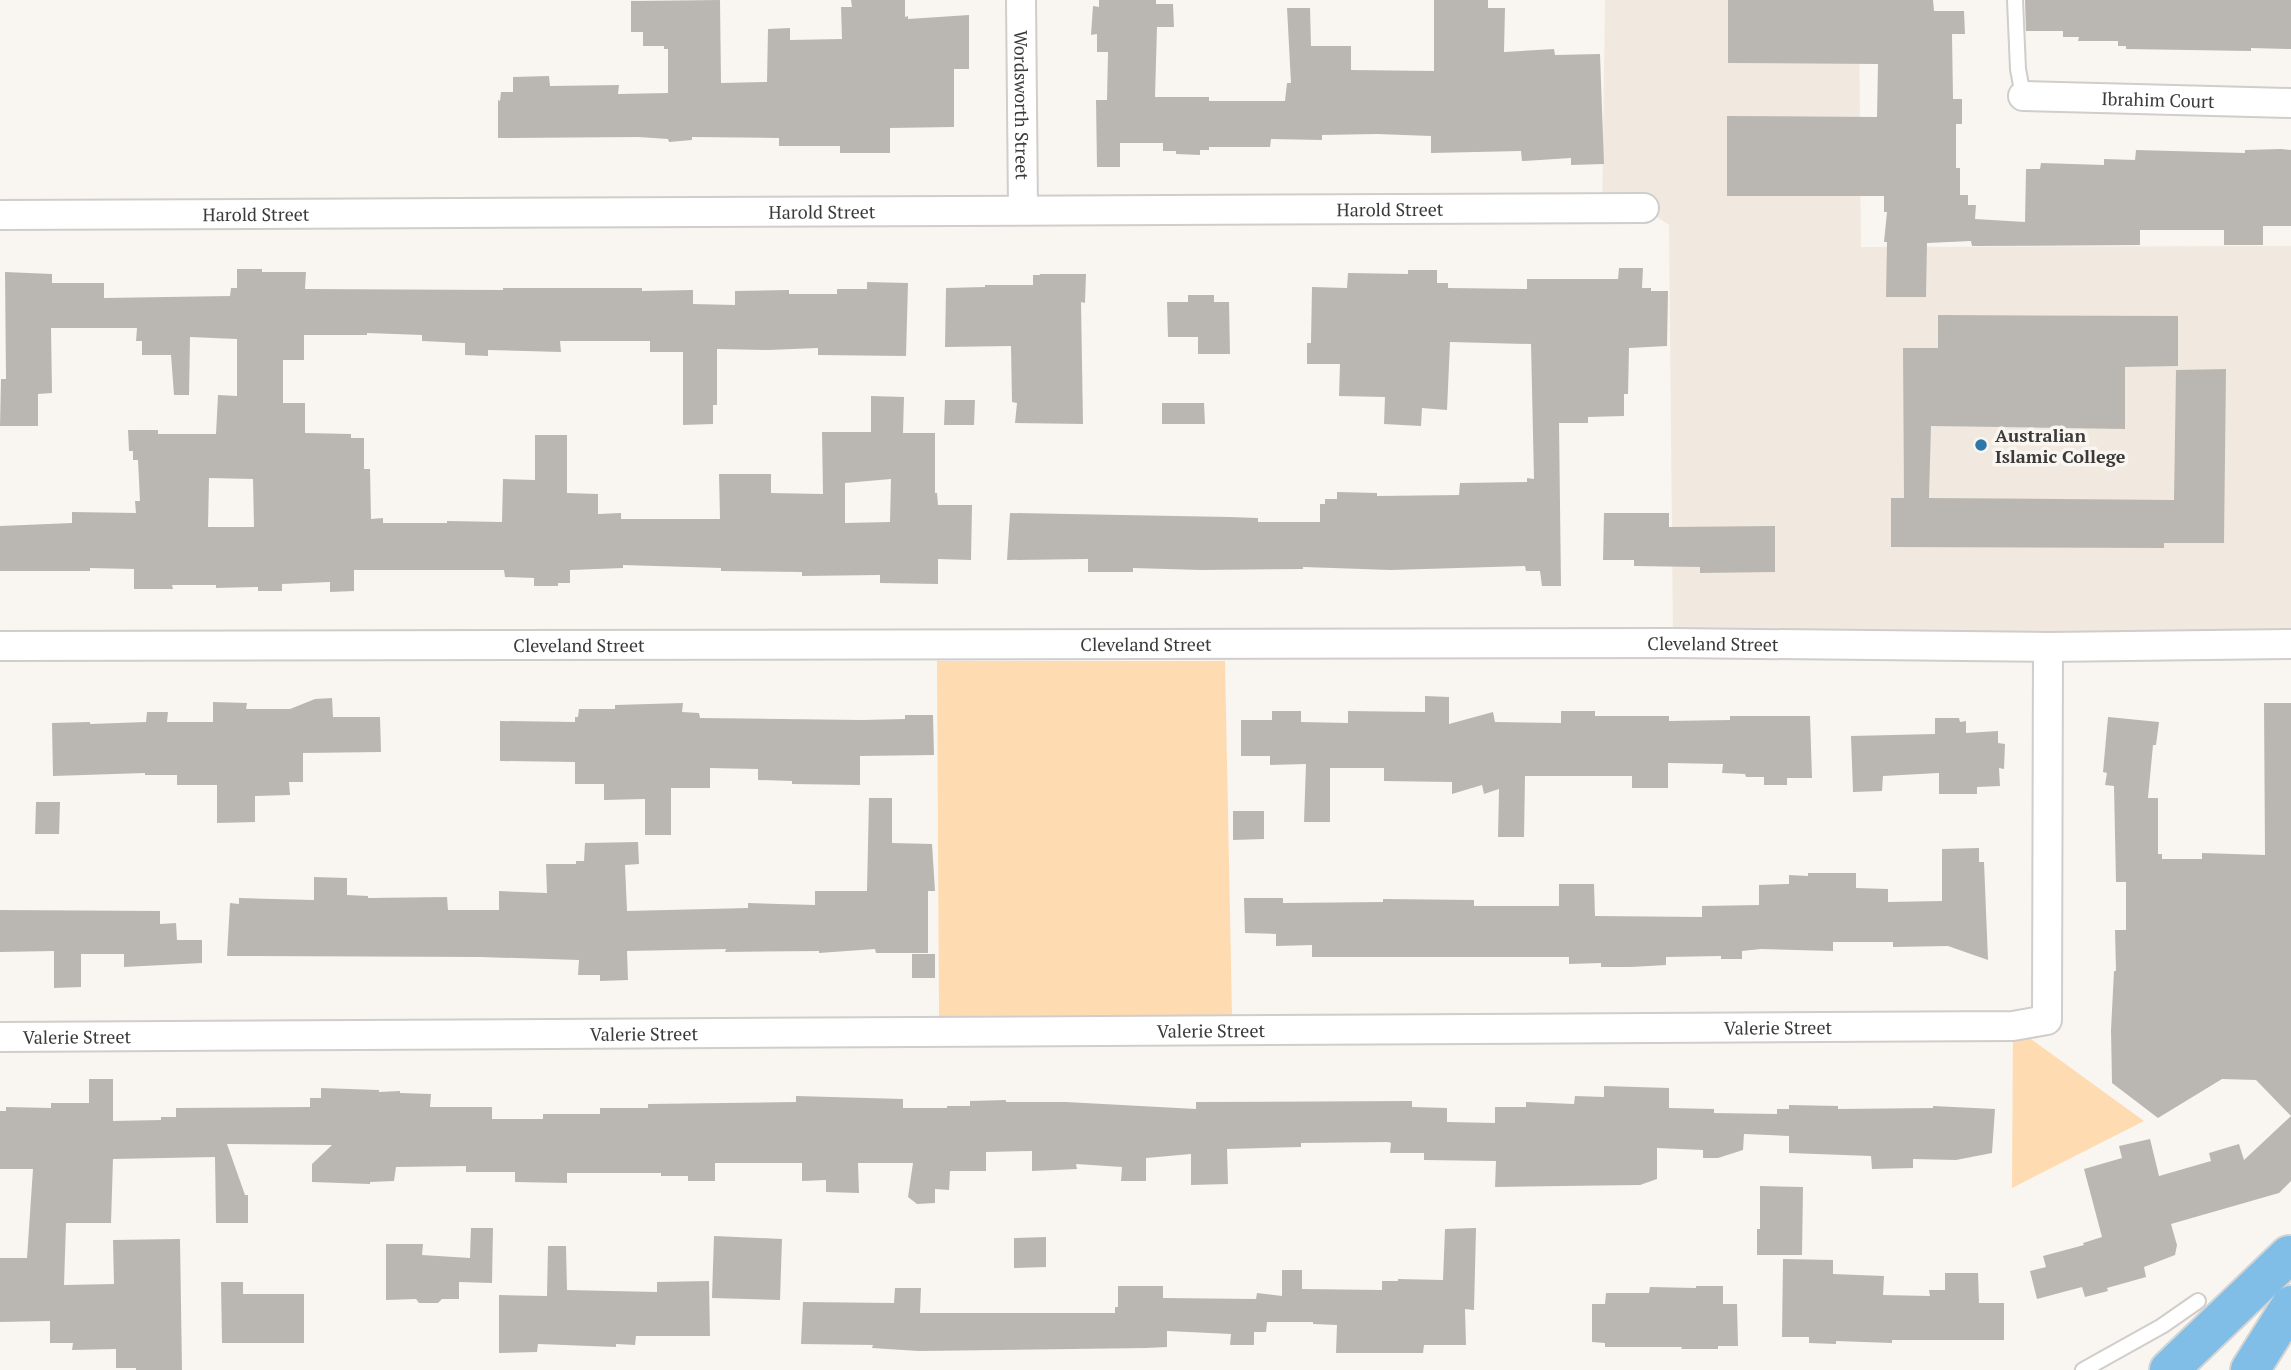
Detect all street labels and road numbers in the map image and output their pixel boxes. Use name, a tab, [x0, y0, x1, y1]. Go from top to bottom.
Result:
street label: Wordsworth Street	[1009, 30, 1035, 180]
street label: Ibrahim Court	[2101, 86, 2215, 113]
street label: Harold Street	[1336, 197, 1444, 221]
street label: Harold Street	[768, 199, 876, 224]
street label: Harold Street	[202, 202, 310, 226]
street label: Cleveland Street	[1647, 631, 1779, 656]
street label: Cleveland Street	[1080, 632, 1212, 656]
street label: Cleveland Street	[513, 633, 645, 657]
street label: Valerie Street	[1724, 1015, 1832, 1040]
street label: Valerie Street	[1157, 1018, 1266, 1043]
street label: Valerie Street	[590, 1021, 699, 1046]
street label: Valerie Street	[23, 1024, 132, 1049]

